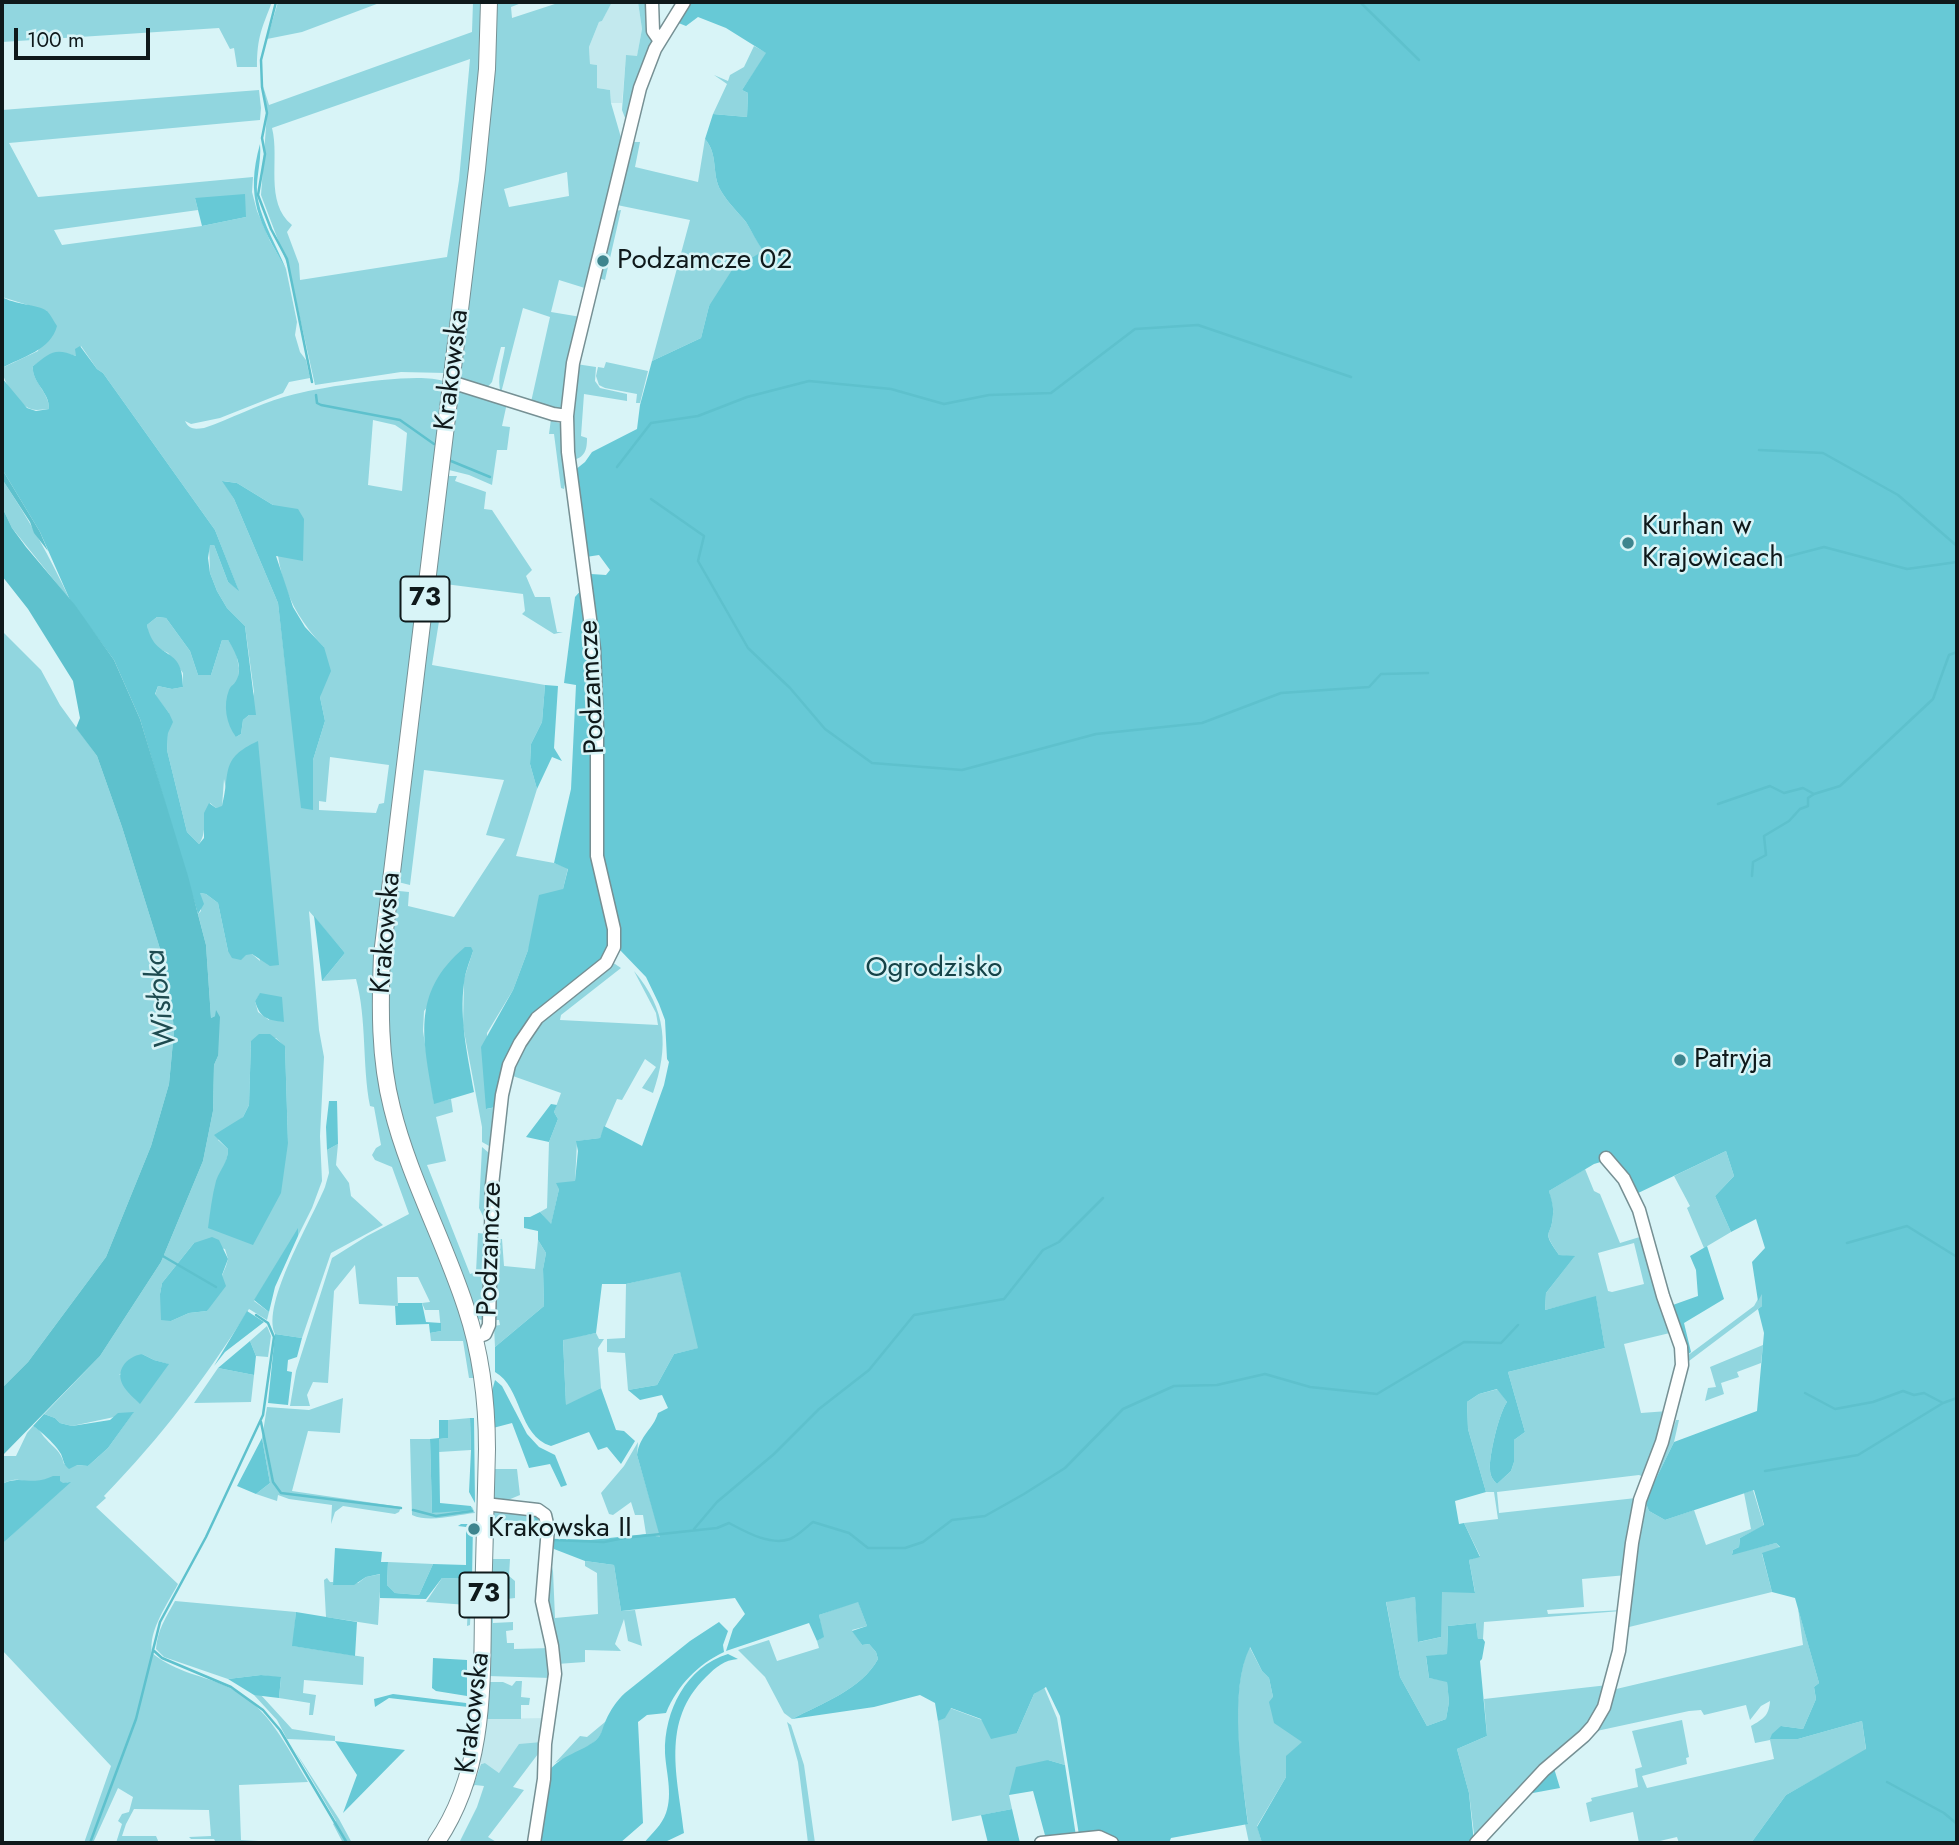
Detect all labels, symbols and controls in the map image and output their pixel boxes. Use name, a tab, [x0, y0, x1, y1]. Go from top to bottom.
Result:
scale bar	[18, 14, 154, 58]
text: 100 m	[27, 25, 84, 55]
place label: Podzamcze 02	[617, 244, 792, 278]
marker: Podzamcze 02	[595, 253, 611, 269]
street label: Krakowska	[429, 308, 477, 432]
place label: Kurhan w Krajowicach	[1642, 510, 1784, 576]
marker: Kurhan w Krajowicach	[1620, 535, 1636, 551]
road number: 73	[400, 576, 450, 622]
street label: Podzamcze	[573, 619, 613, 755]
street label: Krakowska	[365, 871, 409, 995]
water label: Wisłoka	[138, 947, 186, 1051]
park label: Ogrodzisko	[865, 952, 1003, 986]
place label: Patryja	[1694, 1043, 1772, 1077]
marker: Patryja	[1672, 1052, 1688, 1068]
street label: Podzamcze	[472, 1181, 510, 1317]
place label: Krakowska II	[488, 1512, 632, 1546]
marker: Krakowska II	[466, 1521, 482, 1537]
road number: 73	[460, 1572, 508, 1618]
street label: Krakowska	[450, 1651, 498, 1775]

